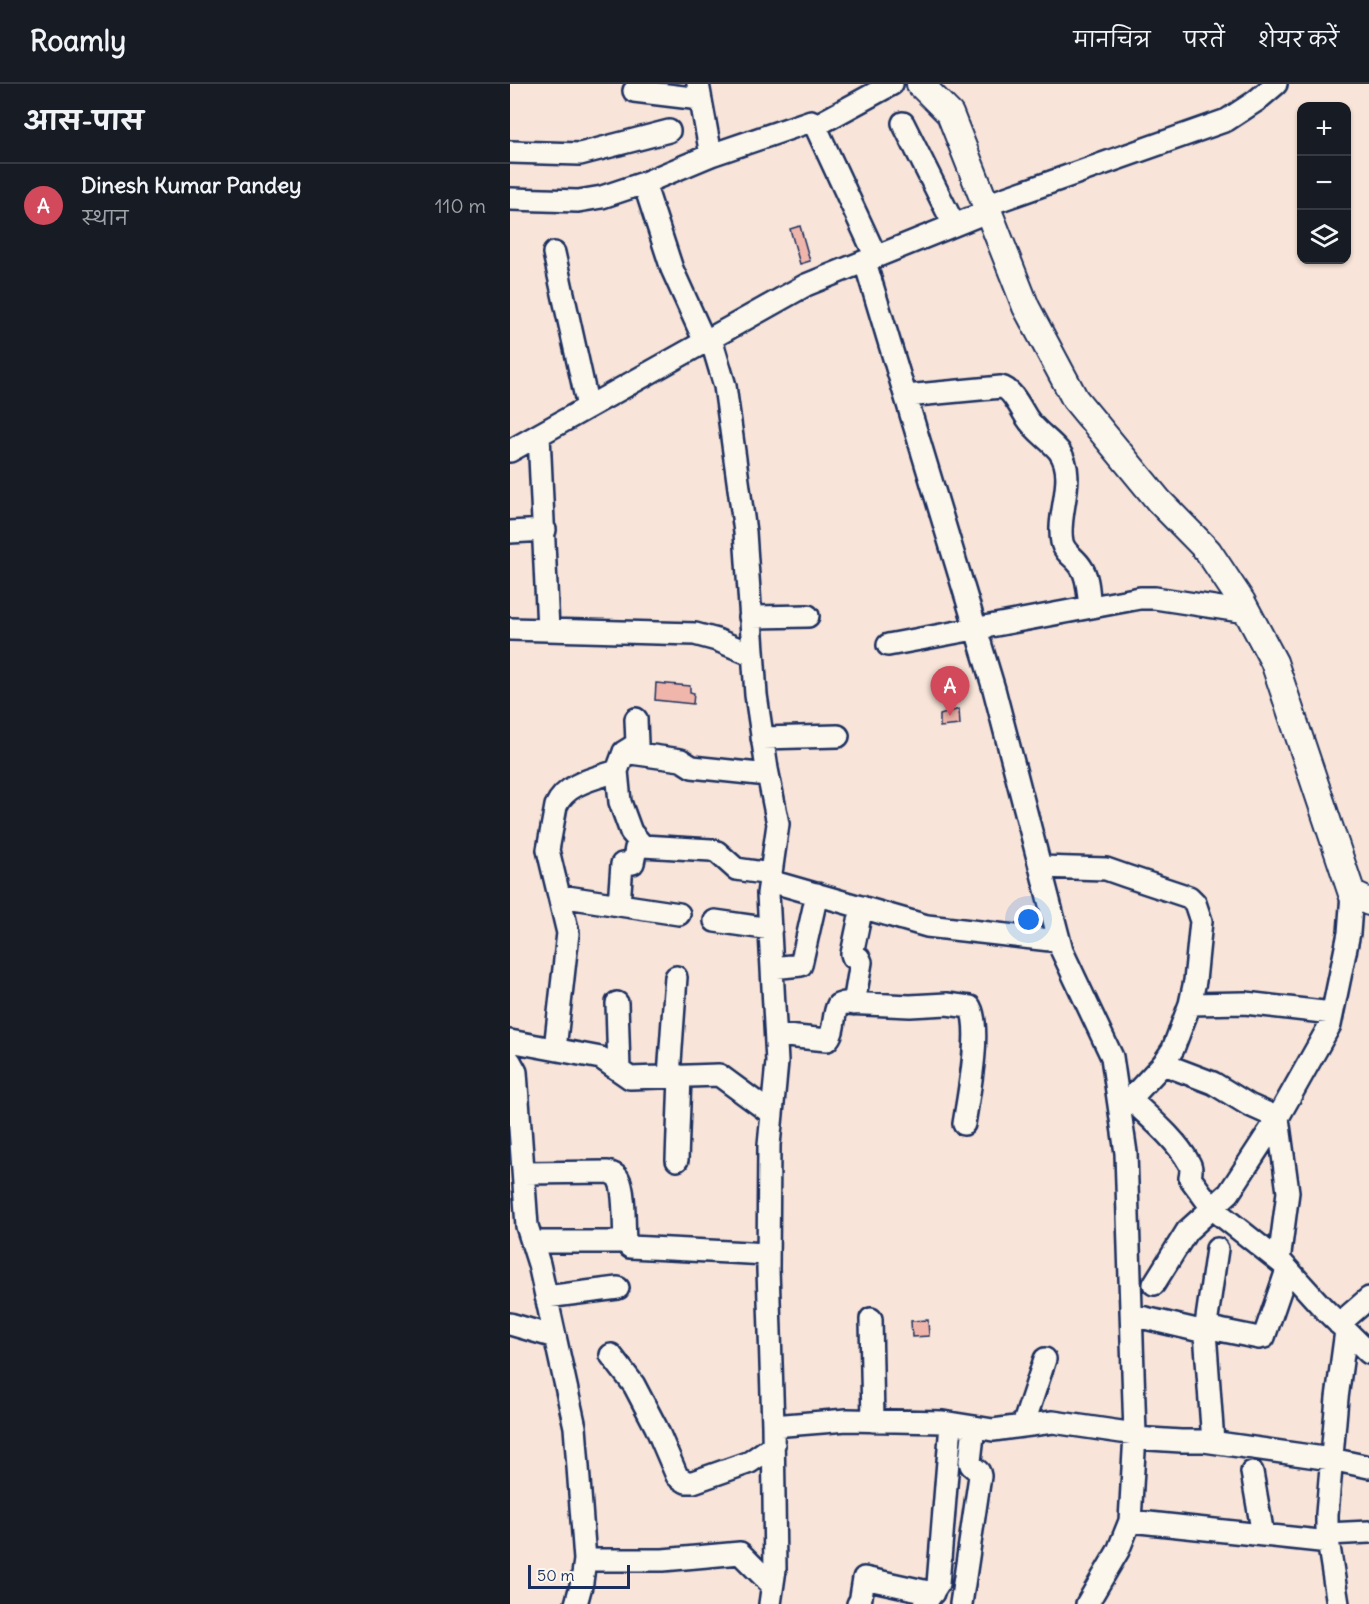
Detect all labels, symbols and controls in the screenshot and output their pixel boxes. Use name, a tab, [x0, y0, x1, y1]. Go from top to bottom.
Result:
text: Roamly	[30, 23, 126, 59]
text: मानचित्र	[1073, 26, 1150, 53]
text: परतें	[1183, 26, 1225, 53]
text: शेयर करें	[1258, 26, 1339, 53]
map controls	[1297, 102, 1351, 264]
button: +	[1297, 102, 1351, 156]
text: आस-पास	[24, 104, 144, 137]
button: −	[1297, 156, 1351, 210]
text: Dinesh Kumar Pandey	[81, 171, 302, 199]
text: A	[37, 193, 50, 218]
text: 110 m	[435, 193, 486, 218]
text: स्थान	[81, 205, 128, 230]
button: layers	[1297, 210, 1351, 264]
pin: A	[930, 666, 970, 716]
your location	[1014, 905, 1043, 934]
scale bar	[528, 1562, 630, 1590]
text: 50 m	[537, 1565, 575, 1585]

